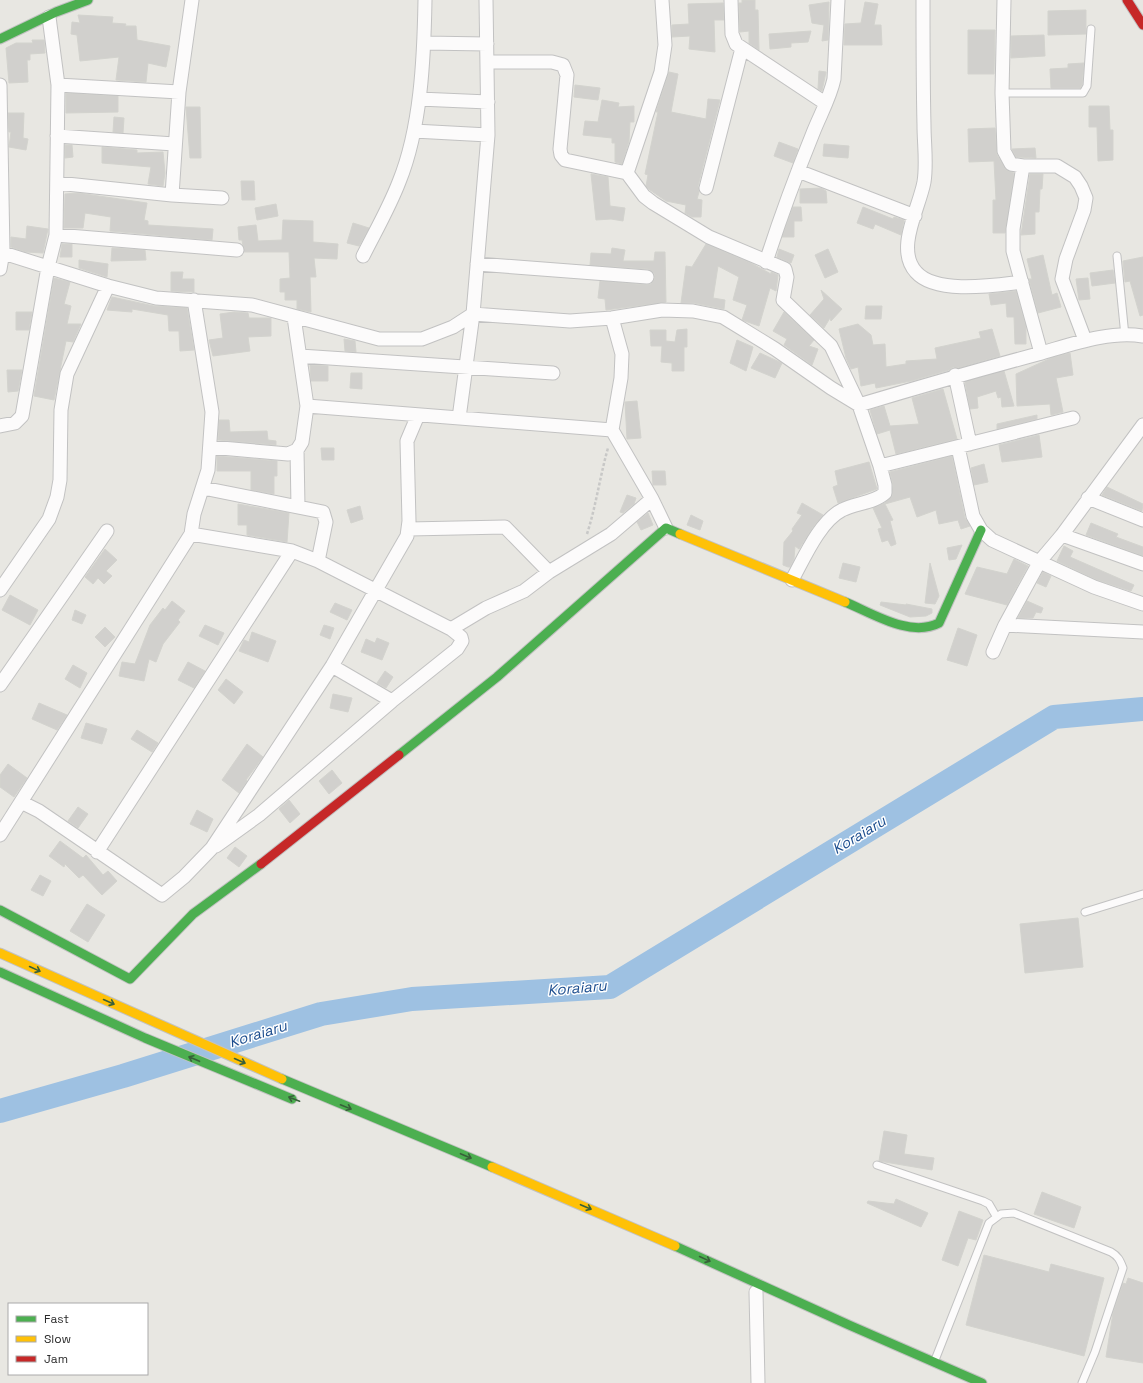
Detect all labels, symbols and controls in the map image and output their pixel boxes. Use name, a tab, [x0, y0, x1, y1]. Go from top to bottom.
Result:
water label: Koraiaru	[828, 811, 890, 858]
one-way arrow	[29, 966, 41, 973]
water label: Koraiaru	[547, 975, 608, 1000]
one-way arrow	[103, 999, 115, 1006]
water label: Koraiaru	[227, 1016, 290, 1051]
one-way arrow	[189, 1055, 201, 1062]
one-way arrow	[234, 1058, 246, 1065]
one-way arrow	[288, 1095, 300, 1103]
one-way arrow	[339, 1104, 351, 1111]
one-way arrow	[460, 1152, 472, 1160]
one-way arrow	[580, 1203, 592, 1211]
one-way arrow	[699, 1256, 711, 1263]
legend	[8, 1303, 148, 1375]
text: Fast	[44, 1311, 69, 1327]
text: Slow	[44, 1331, 71, 1347]
text: Jam	[44, 1351, 68, 1367]

